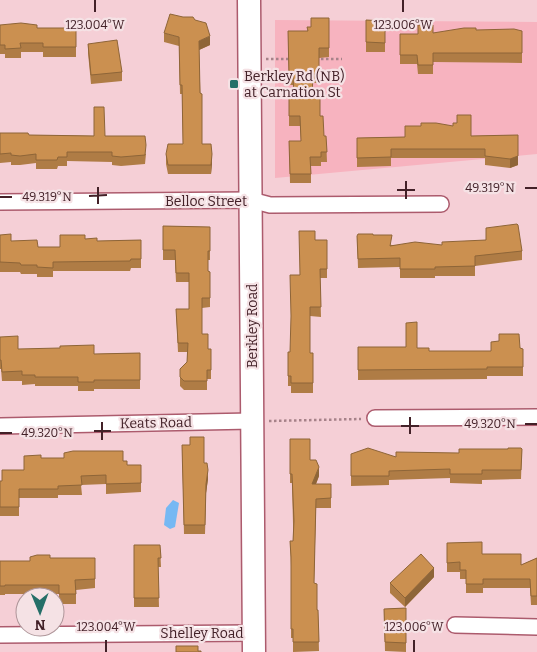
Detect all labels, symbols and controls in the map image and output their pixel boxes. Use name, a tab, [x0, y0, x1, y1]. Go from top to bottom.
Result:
text: 123.004°W	[65, 18, 125, 32]
text: 123.006°W	[373, 18, 433, 32]
place label: Berkley Rd (NB) at Carnation St	[244, 68, 345, 101]
marker: Berkley Rd (NB) at Carnation St	[228, 78, 240, 90]
text: 49.319°N	[465, 181, 515, 195]
text: 49.319°N	[22, 190, 72, 204]
street label: Belloc Street	[165, 193, 247, 210]
street label: Berkley Road	[244, 284, 261, 368]
street label: Keats Road	[120, 414, 192, 432]
text: 49.320°N	[464, 417, 516, 431]
text: 49.320°N	[21, 426, 73, 440]
north arrow	[15, 587, 65, 637]
text: N	[34, 616, 46, 633]
text: 123.004°W	[76, 620, 136, 634]
text: 123.006°W	[384, 620, 444, 634]
street label: Shelley Road	[160, 625, 244, 642]

